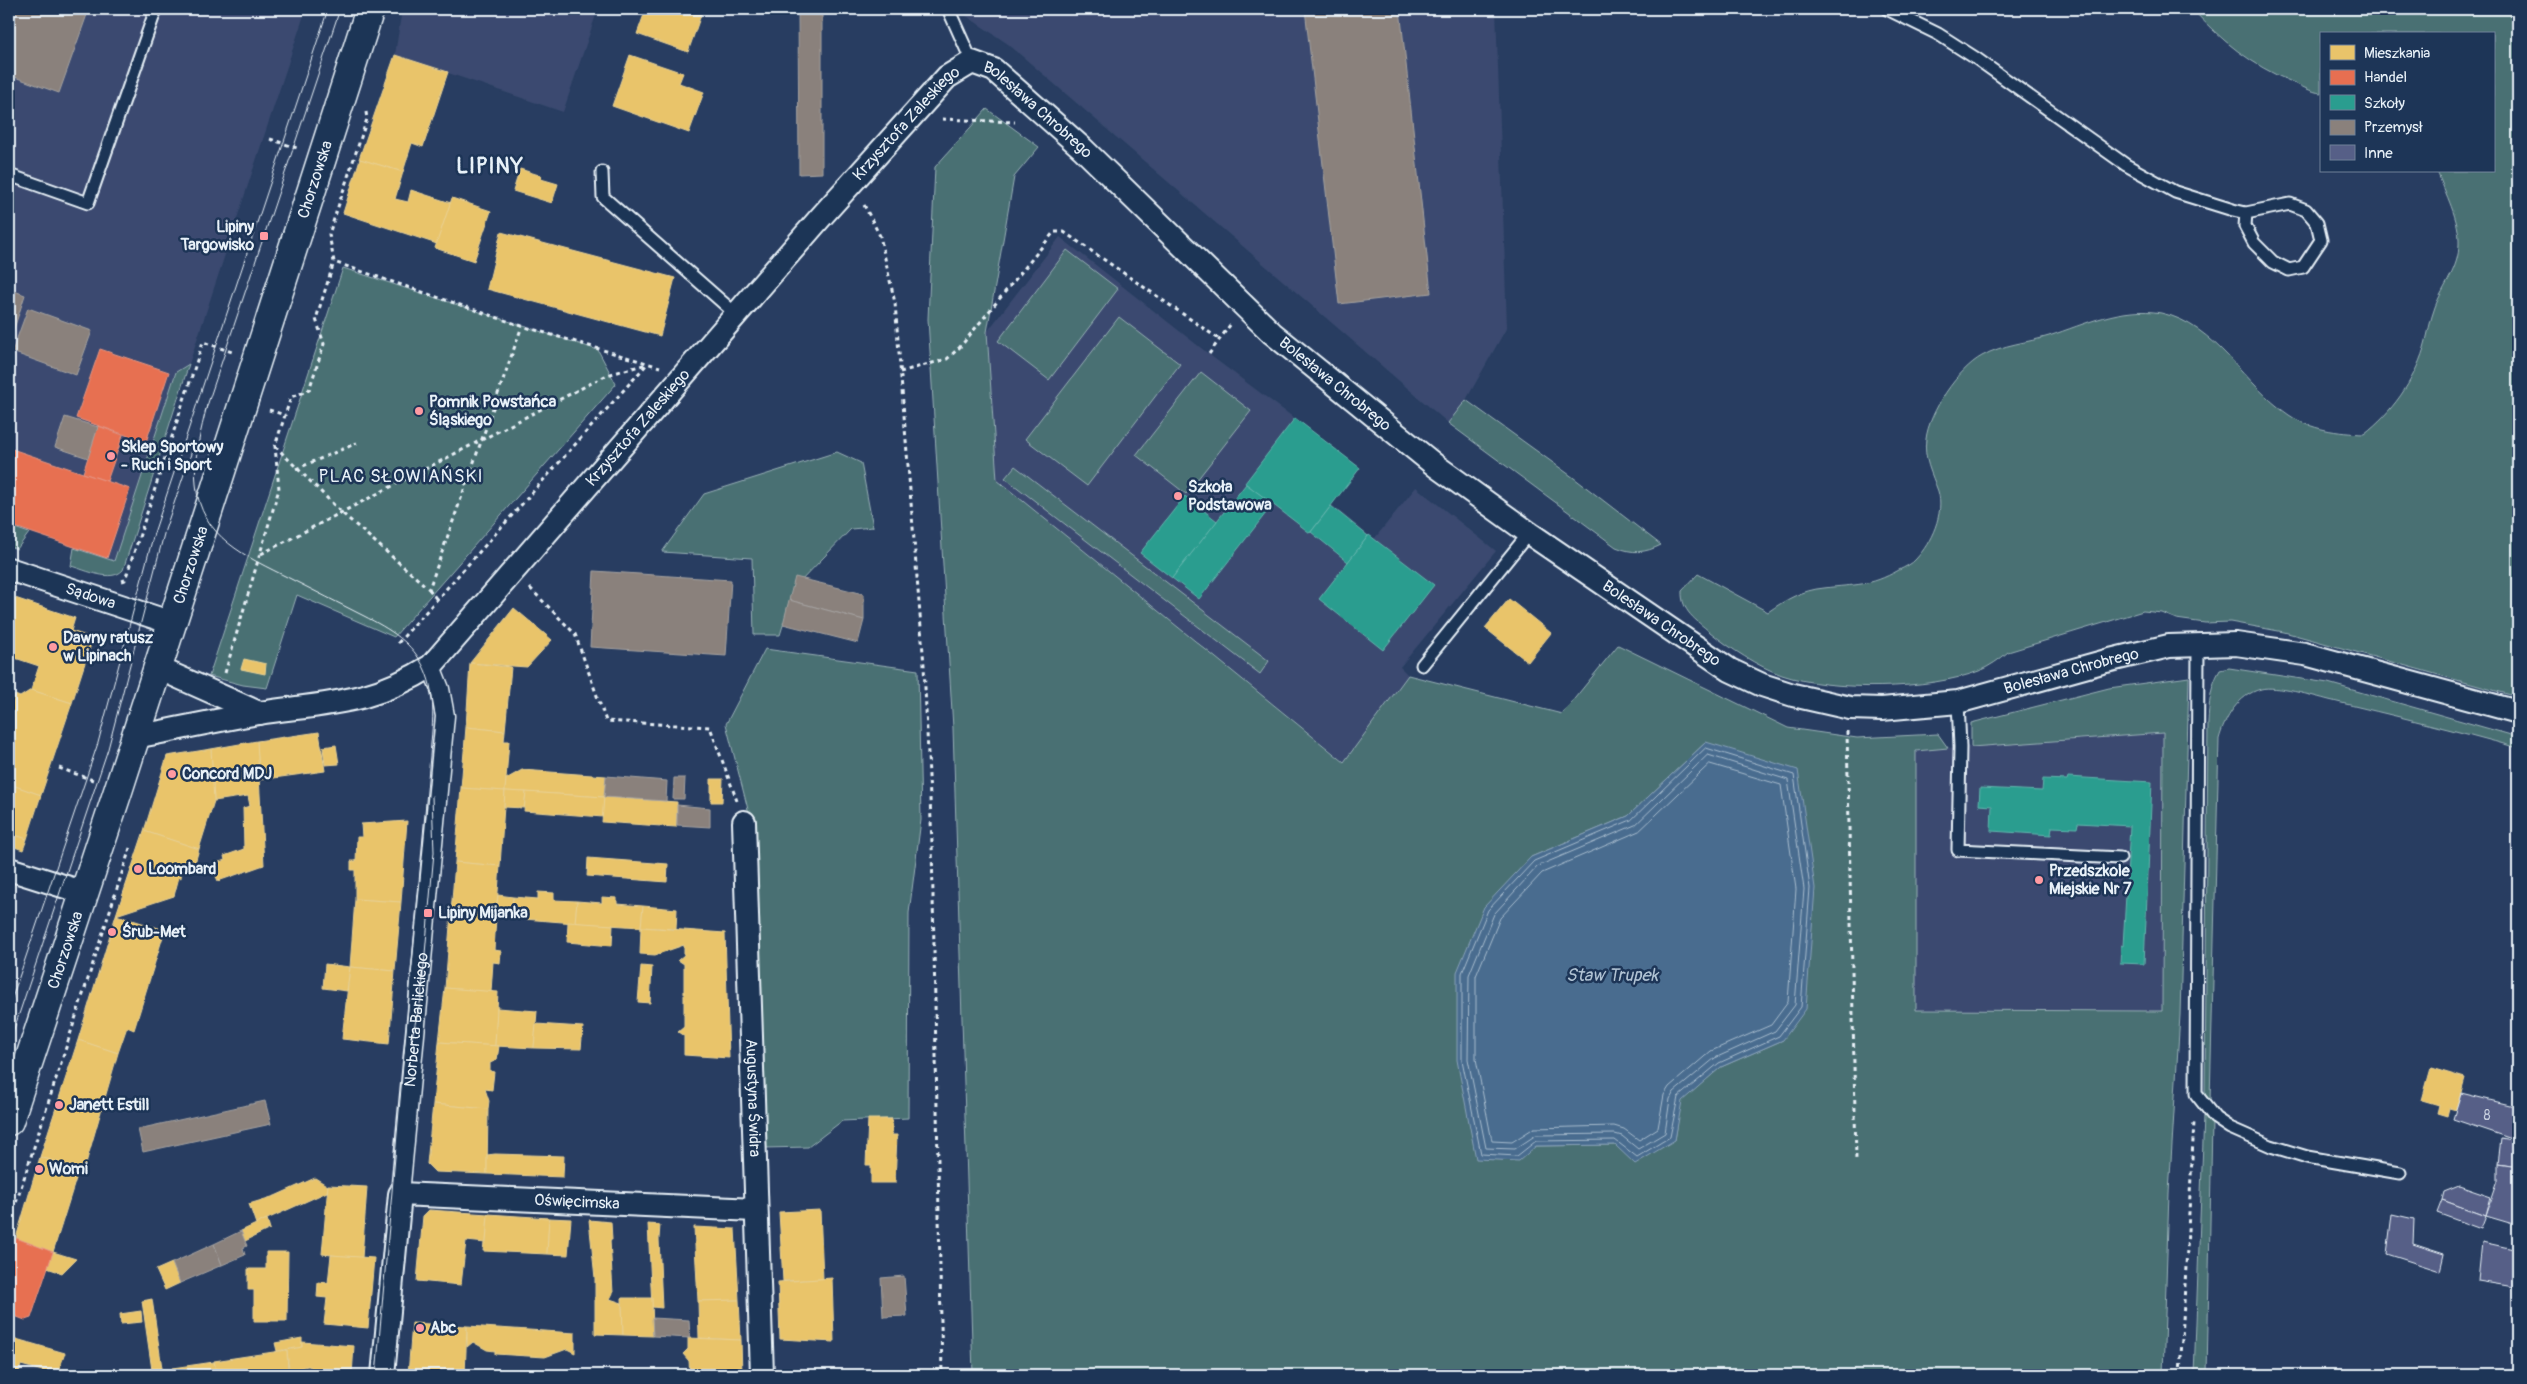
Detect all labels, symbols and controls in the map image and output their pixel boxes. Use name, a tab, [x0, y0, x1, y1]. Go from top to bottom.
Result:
legend	[2320, 32, 2494, 172]
text: Mieszkania	[2364, 44, 2430, 63]
street label: Bolesława Chrobrego	[981, 57, 1097, 163]
street label: Krzysztofa Zaleskiego	[848, 61, 964, 185]
text: Handel	[2364, 68, 2407, 87]
text: Szkoły	[2364, 94, 2406, 113]
text: Przemysł	[2364, 118, 2423, 137]
street label: Chorzowska	[293, 138, 337, 221]
text: Inne	[2364, 144, 2393, 163]
district label: LIPINY	[456, 153, 524, 180]
place label: Lipiny Targowisko	[179, 217, 254, 255]
marker: Lipiny Targowisko	[258, 230, 270, 242]
street label: Bolesława Chrobrego	[1275, 333, 1396, 436]
street label: Krzysztofa Zaleskiego	[581, 365, 695, 491]
place label: Pomnik Powstańca Śląskiego	[429, 392, 557, 430]
marker: Pomnik Powstańca Śląskiego	[413, 405, 425, 417]
place label: Sklep Sportowy - Ruch i Sport	[121, 437, 224, 475]
marker: Sklep Sportowy - Ruch i Sport	[105, 450, 117, 462]
district label: PLAC SŁOWIAŃSKI	[318, 465, 484, 488]
place label: Szkoła Podstawowa	[1188, 477, 1272, 515]
marker: Szkoła Podstawowa	[1172, 490, 1184, 502]
street label: Chorzowska	[169, 524, 213, 606]
street label: Bolesława Chrobrego	[1598, 576, 1725, 671]
street label: Sądowa	[63, 578, 118, 614]
place label: Dawny ratusz w Lipinach	[63, 628, 154, 666]
marker: Dawny ratusz w Lipinach	[47, 641, 59, 653]
street label: Bolesława Chrobrego	[2002, 643, 2141, 699]
place label: Concord MDJ	[182, 764, 272, 784]
marker: Concord MDJ	[166, 768, 178, 780]
place label: Loombard	[148, 859, 217, 879]
place label: Przedszkole Miejskie Nr 7	[2049, 861, 2132, 899]
marker: Loombard	[132, 863, 144, 875]
marker: Przedszkole Miejskie Nr 7	[2033, 874, 2045, 886]
place label: Lipiny Mijanka	[438, 903, 528, 923]
marker: Lipiny Mijanka	[422, 907, 434, 919]
street label: Chorzowska	[43, 909, 88, 991]
place label: Śrub-Met	[122, 921, 186, 942]
marker: Śrub-Met	[106, 926, 118, 938]
street label: Norberta Barlickiego	[400, 951, 433, 1088]
water label: Staw Trupek	[1566, 964, 1659, 987]
street label: Augustyna Świdra	[741, 1038, 765, 1157]
place label: Janett Estill	[69, 1095, 150, 1115]
marker: Janett Estill	[53, 1099, 65, 1111]
house number: 8	[2483, 1107, 2491, 1124]
place label: Womi	[49, 1159, 88, 1179]
marker: Womi	[33, 1163, 45, 1175]
street label: Oświęcimska	[534, 1190, 620, 1214]
place label: Abc	[430, 1318, 456, 1338]
marker: Abc	[414, 1322, 426, 1334]

